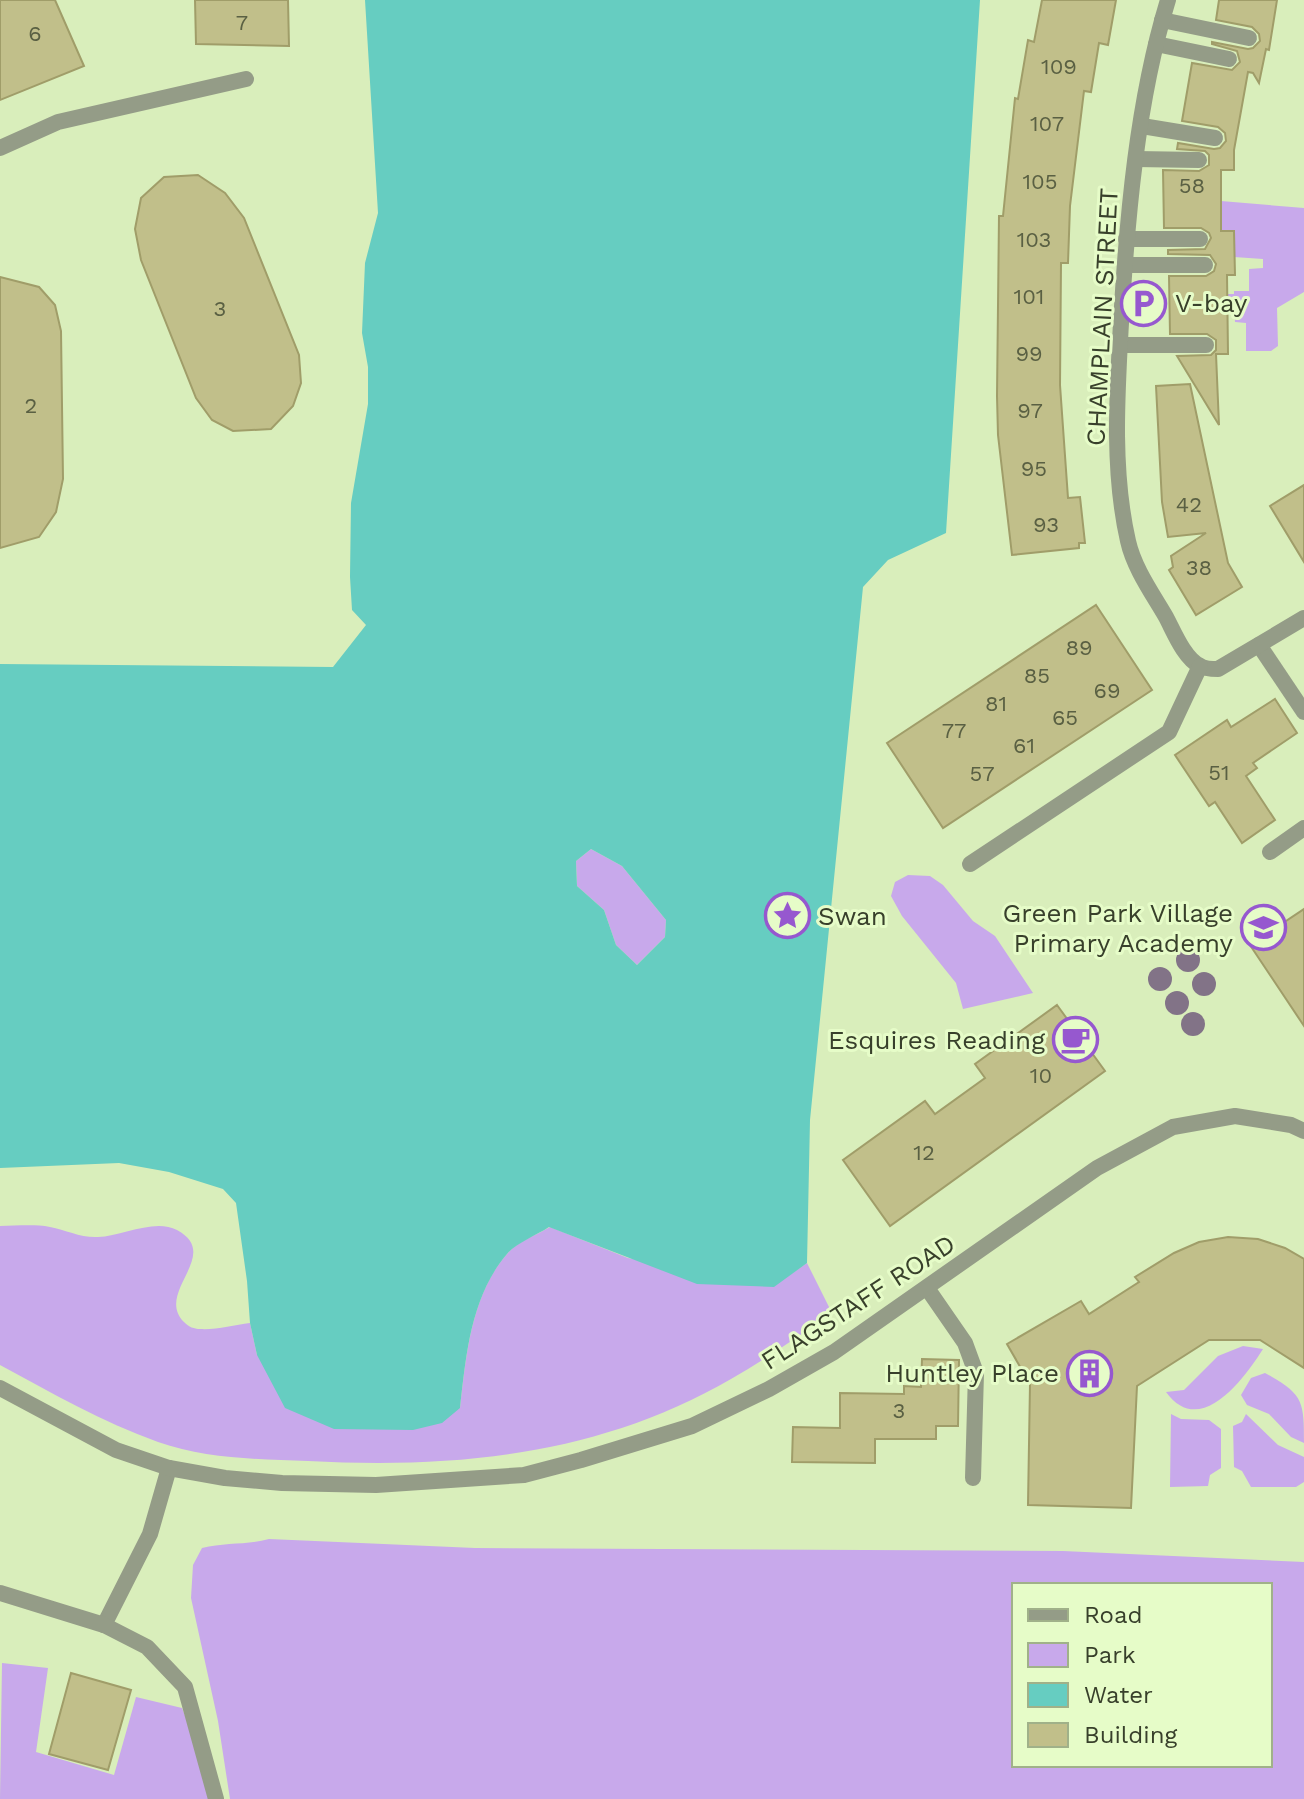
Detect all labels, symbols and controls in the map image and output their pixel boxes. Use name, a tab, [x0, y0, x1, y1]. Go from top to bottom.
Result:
house number: 7	[236, 10, 248, 35]
house number: 6	[28, 21, 42, 46]
house number: 109	[1041, 54, 1077, 79]
house number: 107	[1030, 111, 1064, 136]
house number: 105	[1022, 169, 1058, 194]
house number: 58	[1179, 173, 1205, 198]
street label: CHAMPLAIN STREET	[1080, 187, 1124, 447]
house number: 103	[1017, 227, 1051, 252]
parking icon: V-bay	[1120, 279, 1168, 327]
house number: 101	[1014, 284, 1044, 309]
place label: V-bay	[1175, 288, 1248, 318]
house number: 3	[214, 296, 226, 321]
house number: 99	[1015, 341, 1043, 366]
house number: 2	[25, 393, 37, 418]
house number: 97	[1017, 398, 1043, 423]
house number: 95	[1021, 456, 1047, 481]
house number: 42	[1176, 492, 1202, 517]
house number: 93	[1033, 512, 1059, 537]
house number: 38	[1186, 555, 1212, 580]
house number: 89	[1065, 635, 1093, 660]
house number: 85	[1024, 663, 1050, 688]
house number: 69	[1094, 678, 1120, 703]
house number: 81	[985, 691, 1007, 716]
house number: 65	[1052, 705, 1078, 730]
house number: 77	[942, 718, 966, 743]
house number: 61	[1013, 733, 1035, 758]
house number: 51	[1208, 760, 1230, 785]
house number: 57	[969, 761, 995, 786]
place icon: Swan	[763, 892, 811, 940]
place label: Green Park Village Primary Academy	[1002, 898, 1234, 958]
place label: Swan	[818, 901, 887, 931]
school or university icon: Green Park Village Primary Academy	[1240, 904, 1288, 952]
cafe icon: Esquires Reading	[1052, 1016, 1100, 1064]
place label: Esquires Reading	[828, 1025, 1045, 1055]
house number: 10	[1030, 1063, 1052, 1088]
house number: 12	[913, 1140, 935, 1165]
street label: FLAGSTAFF ROAD	[755, 1228, 961, 1376]
building icon: Huntley Place	[1066, 1349, 1114, 1397]
place label: Huntley Place	[885, 1358, 1059, 1388]
house number: 3	[893, 1398, 905, 1423]
legend	[1012, 1583, 1272, 1767]
text: Road	[1084, 1601, 1143, 1629]
text: Park	[1084, 1641, 1136, 1669]
text: Water	[1084, 1681, 1153, 1709]
text: Building	[1084, 1721, 1177, 1749]

